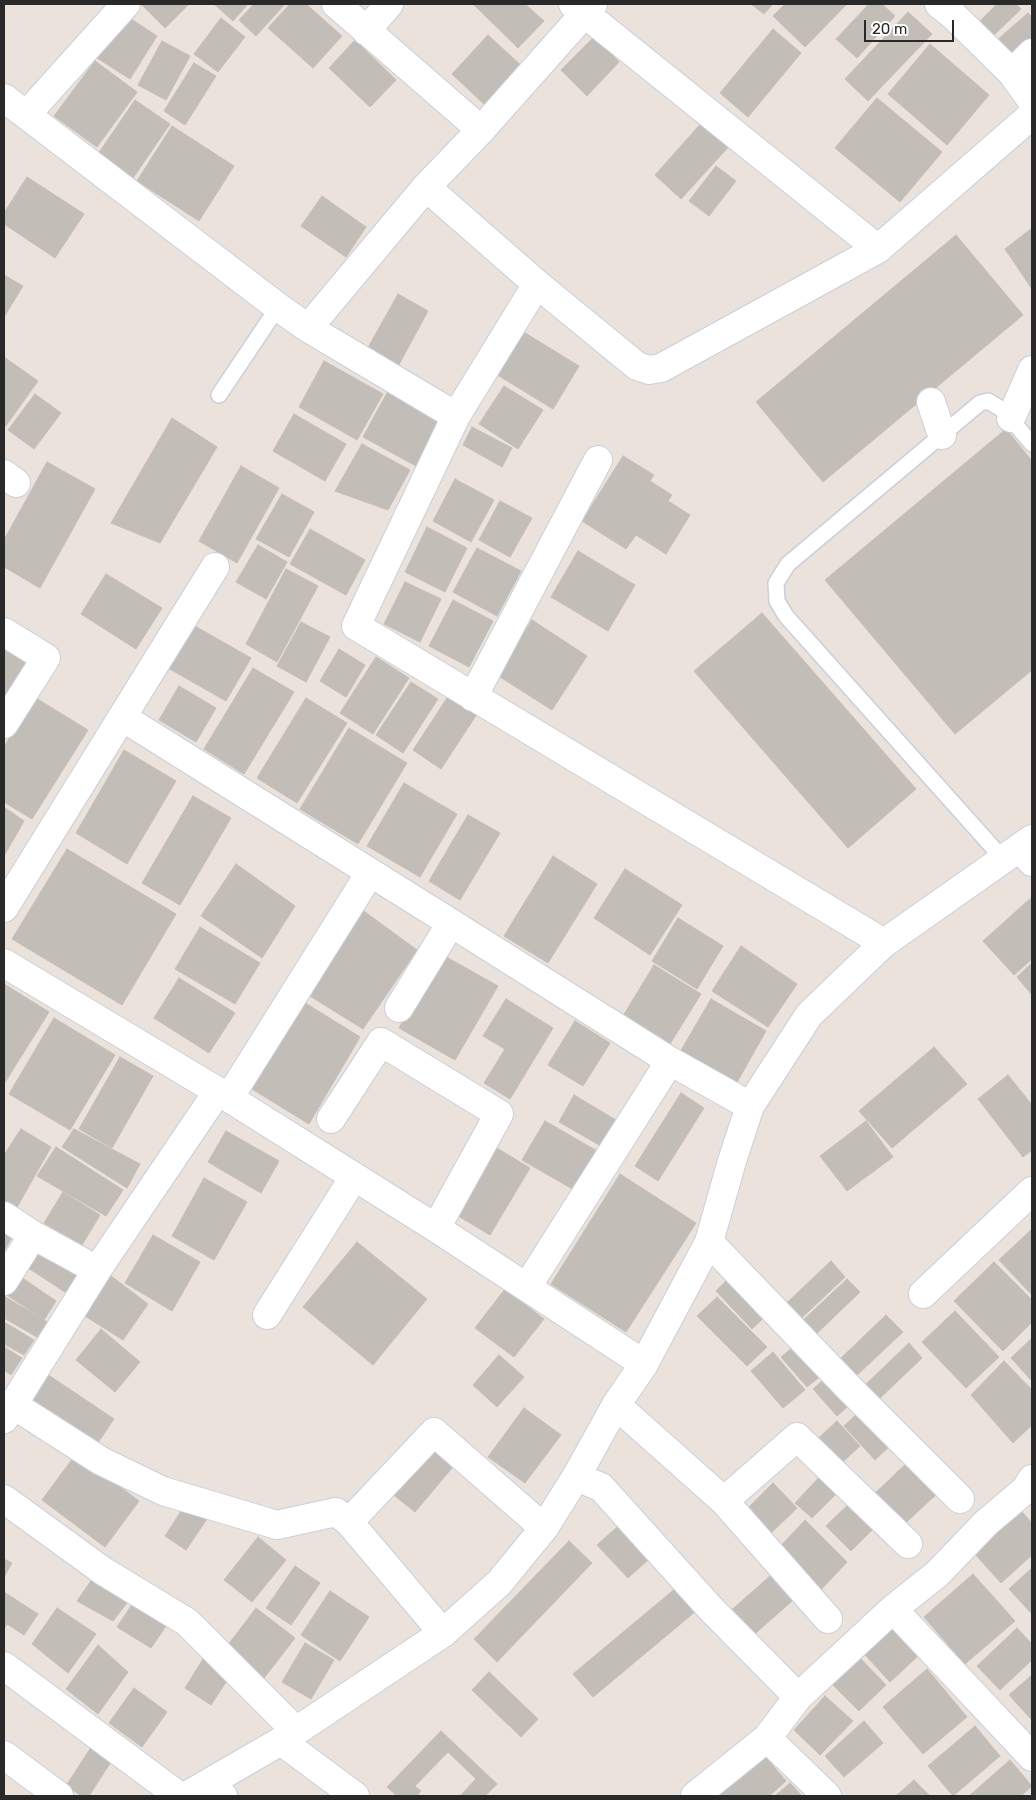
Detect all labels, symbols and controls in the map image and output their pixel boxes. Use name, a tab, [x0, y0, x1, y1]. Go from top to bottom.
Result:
scale bar	[866, 10, 956, 42]
text: 20 m	[872, 20, 907, 38]

